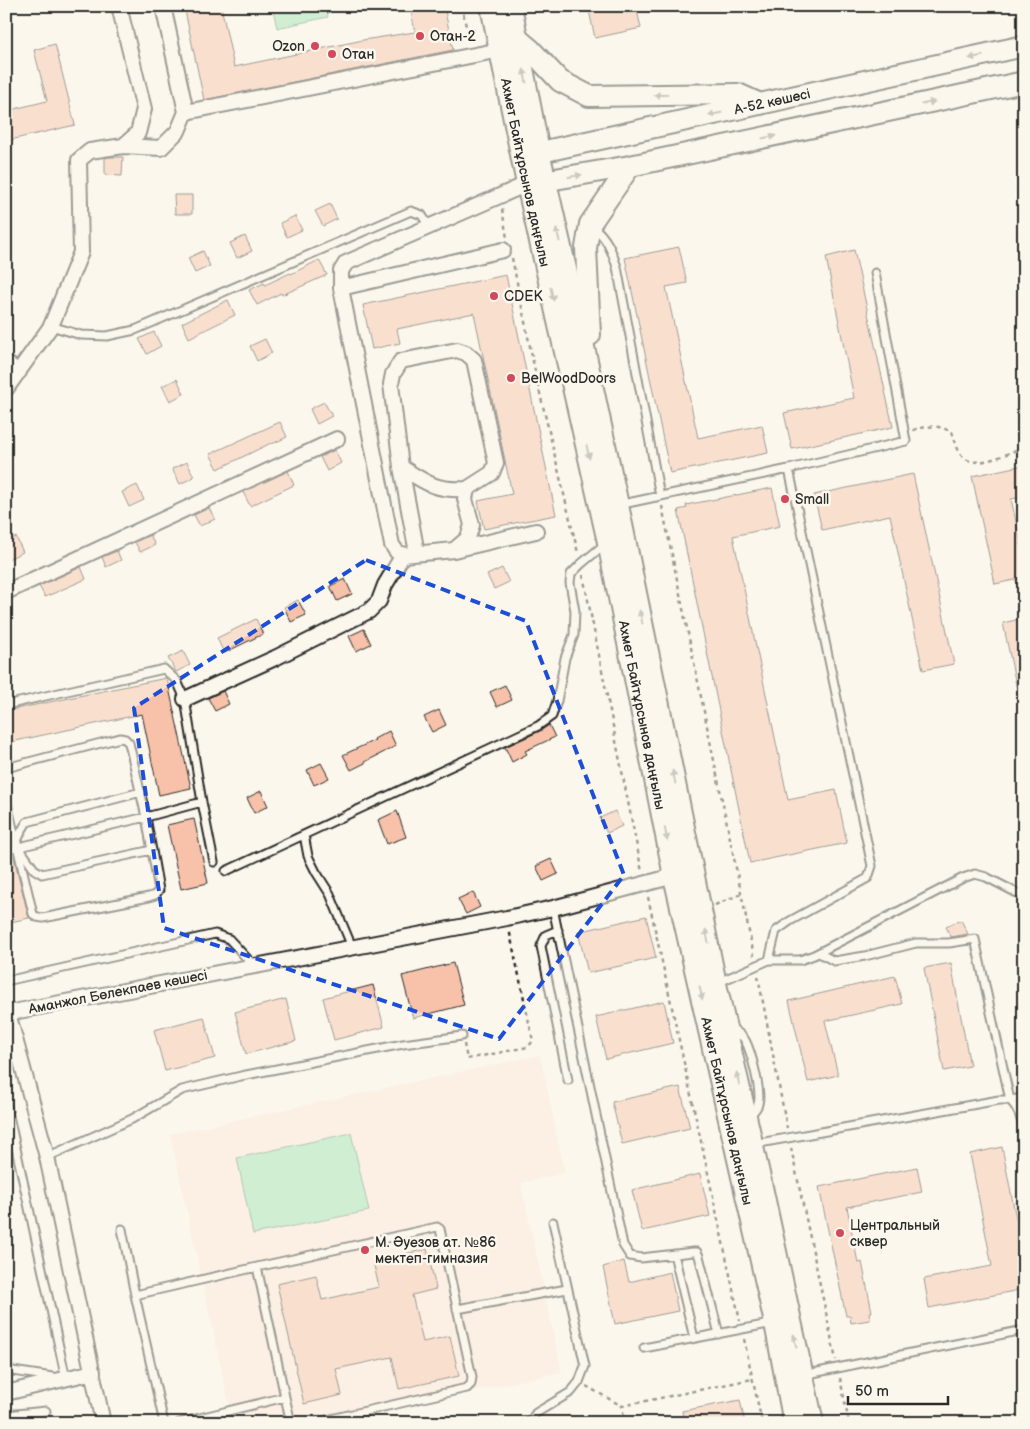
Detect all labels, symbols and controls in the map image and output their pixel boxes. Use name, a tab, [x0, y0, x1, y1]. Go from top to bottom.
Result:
place label: Отан-2	[430, 28, 477, 45]
marker: Отан-2	[414, 30, 426, 42]
place label: Ozon	[272, 38, 305, 55]
marker: Ozon	[309, 40, 321, 52]
place label: Отан	[342, 46, 375, 63]
marker: Отан	[326, 48, 338, 60]
one-way arrow	[969, 53, 984, 61]
one-way arrow	[520, 68, 528, 84]
street label: Ахмет Байтұрсынов даңғылы	[497, 76, 554, 268]
street label: А-52 көшесі	[731, 85, 812, 118]
one-way arrow	[652, 92, 668, 100]
one-way arrow	[920, 98, 936, 106]
one-way arrow	[707, 110, 722, 118]
one-way arrow	[761, 132, 777, 140]
one-way arrow	[568, 171, 584, 179]
one-way arrow	[554, 227, 562, 243]
one-way arrow	[548, 286, 556, 301]
place label: CDEK	[504, 288, 543, 305]
marker: CDEK	[488, 290, 500, 302]
place label: BelWoodDoors	[521, 370, 616, 387]
marker: BelWoodDoors	[505, 372, 517, 384]
one-way arrow	[584, 445, 592, 460]
place label: Small	[795, 491, 829, 508]
marker: Small	[779, 493, 791, 505]
one-way arrow	[637, 609, 645, 625]
street label: Ахмет Байтұрсынов даңғылы	[615, 618, 669, 811]
one-way arrow	[670, 769, 678, 784]
one-way arrow	[662, 827, 670, 842]
one-way arrow	[702, 927, 710, 943]
street label: Аманжол Бөлекпаев көшесі	[26, 966, 209, 1018]
one-way arrow	[697, 985, 705, 1000]
street label: Ахмет Байтұрсынов даңғылы	[697, 1014, 757, 1207]
one-way arrow	[734, 1072, 742, 1087]
place label: Центральный сквер	[850, 1217, 940, 1250]
marker: Центральный сквер	[834, 1227, 846, 1239]
place label: М. Әуезов ат. №86 мектеп-гимназия	[375, 1234, 496, 1267]
marker: М. Әуезов ат. №86 мектеп-гимназия	[359, 1244, 371, 1256]
one-way arrow	[791, 1332, 799, 1348]
scale bar	[848, 1374, 948, 1406]
text: 50 m	[855, 1382, 889, 1401]

